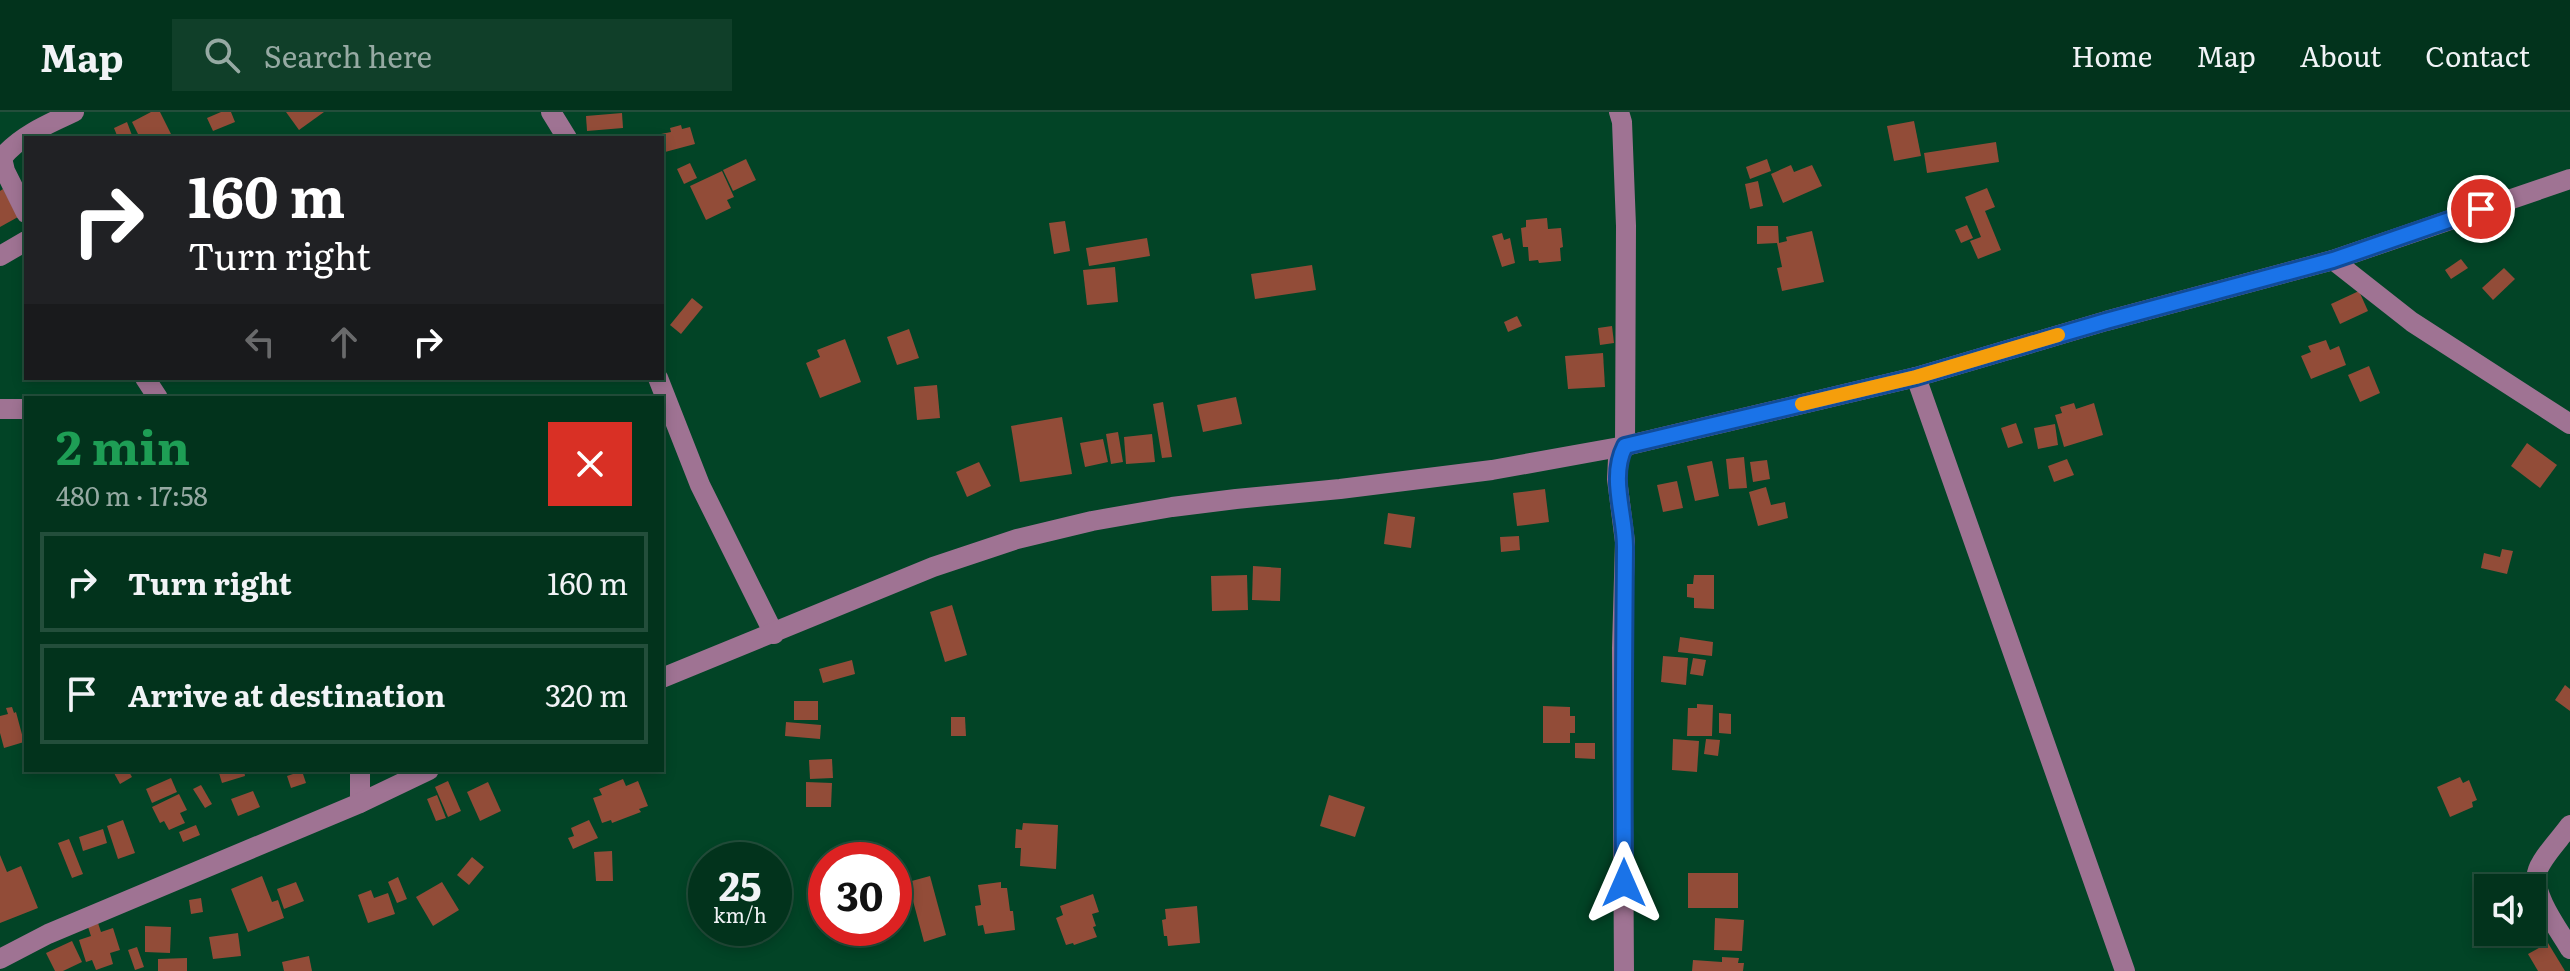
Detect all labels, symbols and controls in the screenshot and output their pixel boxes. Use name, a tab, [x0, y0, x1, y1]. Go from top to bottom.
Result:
search box	[172, 19, 732, 91]
text: Map	[40, 27, 124, 84]
icon: search	[200, 33, 244, 77]
text: Search here	[264, 33, 432, 77]
text: Home	[2071, 34, 2152, 76]
text: Map	[2196, 34, 2256, 76]
text: About	[2300, 34, 2381, 76]
text: Contact	[2425, 34, 2530, 76]
text: 160 m	[188, 152, 345, 235]
icon: right	[56, 168, 160, 272]
pin	[2447, 175, 2515, 243]
icon: arrive	[2459, 187, 2503, 231]
text: Turn right	[188, 228, 371, 281]
icon: left	[238, 320, 282, 364]
icon: ahead	[322, 320, 366, 364]
icon: right	[406, 320, 450, 364]
text: 2 min	[56, 409, 190, 480]
button: close	[548, 422, 632, 506]
text: 480 m · 17:58	[56, 475, 208, 514]
icon: right	[60, 560, 104, 604]
text: Turn right	[128, 560, 292, 604]
text: 160 m	[547, 560, 628, 604]
icon: arrive	[60, 672, 104, 716]
text: Arrive at destination	[128, 672, 445, 716]
text: 320 m	[545, 672, 628, 716]
position arrow	[1582, 841, 1666, 925]
speed limit sign: 30	[808, 842, 912, 946]
text: 25	[718, 854, 762, 913]
map controls	[2474, 874, 2546, 946]
button: sound	[2474, 874, 2546, 946]
text: km/h	[713, 899, 767, 929]

